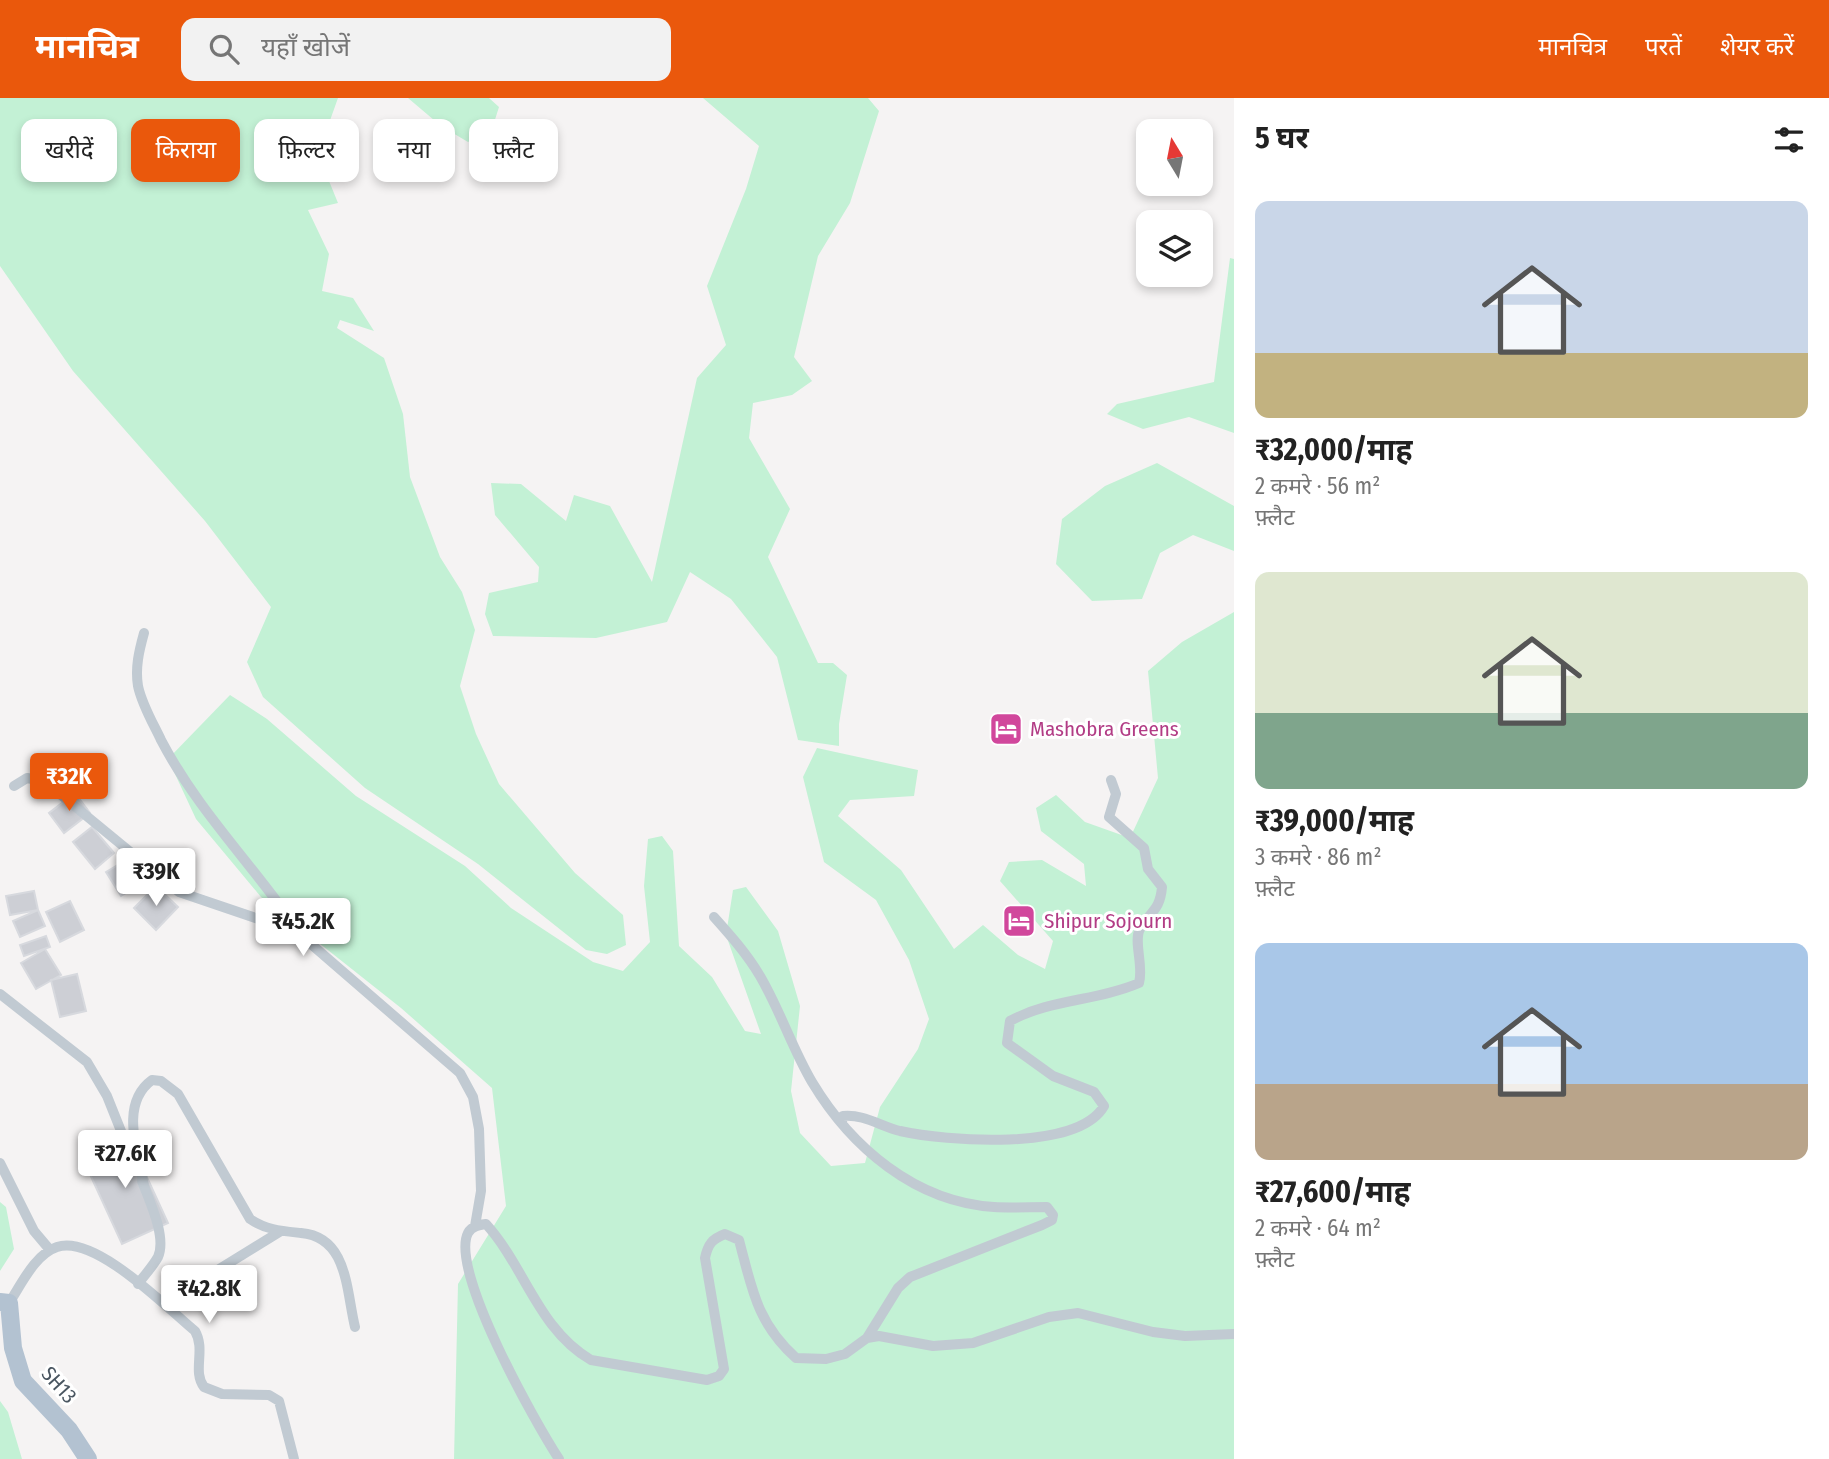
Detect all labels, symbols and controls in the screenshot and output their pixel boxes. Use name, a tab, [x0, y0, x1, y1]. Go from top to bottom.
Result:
search box	[181, 18, 671, 81]
text: मानचित्र	[35, 27, 139, 67]
icon: search	[205, 30, 243, 68]
text: यहाँ खोजें	[261, 32, 350, 63]
text: मानचित्र	[1538, 33, 1607, 61]
text: परतें	[1645, 33, 1682, 61]
text: शेयर करें	[1720, 33, 1794, 61]
chip: खरीदें	[21, 119, 117, 182]
chip: किराया	[131, 119, 240, 182]
chip: फ़िल्टर	[254, 119, 359, 182]
chip: नया	[373, 119, 455, 182]
chip: फ़्लैट	[469, 119, 558, 182]
north arrow	[1136, 119, 1213, 196]
map controls	[1136, 119, 1213, 287]
text: 5 घर	[1255, 120, 1309, 156]
icon: filters	[1770, 121, 1808, 159]
button: layers	[1136, 210, 1213, 287]
icon: home	[1469, 247, 1595, 373]
text: ₹32,000/माह	[1255, 432, 1412, 468]
text: 2 कमरे · 56 m²	[1255, 472, 1380, 500]
text: फ़्लैट	[1255, 503, 1295, 531]
icon: home	[1469, 618, 1595, 744]
hotel icon: Mashobra Greens	[987, 710, 1025, 748]
place label: Mashobra Greens	[1030, 716, 1179, 742]
pin: ₹32K	[28, 754, 110, 813]
text: ₹32K	[46, 762, 92, 790]
text: ₹39,000/माह	[1255, 803, 1414, 839]
text: 3 कमरे · 86 m²	[1255, 843, 1382, 871]
pin: ₹39K	[115, 848, 197, 908]
text: ₹39K	[132, 857, 180, 885]
text: फ़्लैट	[1255, 874, 1295, 902]
pin: ₹45.2K	[246, 898, 360, 958]
hotel icon: Shipur Sojourn	[1000, 902, 1038, 940]
text: ₹45.2K	[272, 907, 334, 935]
place label: Shipur Sojourn	[1044, 908, 1172, 934]
icon: home	[1469, 989, 1595, 1115]
pin: ₹27.6K	[68, 1130, 182, 1190]
text: ₹27.6K	[94, 1139, 156, 1167]
text: ₹27,600/माह	[1255, 1174, 1411, 1210]
text: 2 कमरे · 64 m²	[1255, 1214, 1381, 1242]
text: फ़्लैट	[1255, 1245, 1295, 1273]
pin: ₹42.8K	[152, 1266, 266, 1325]
text: ₹42.8K	[177, 1274, 241, 1302]
street label: SH13	[36, 1361, 82, 1409]

